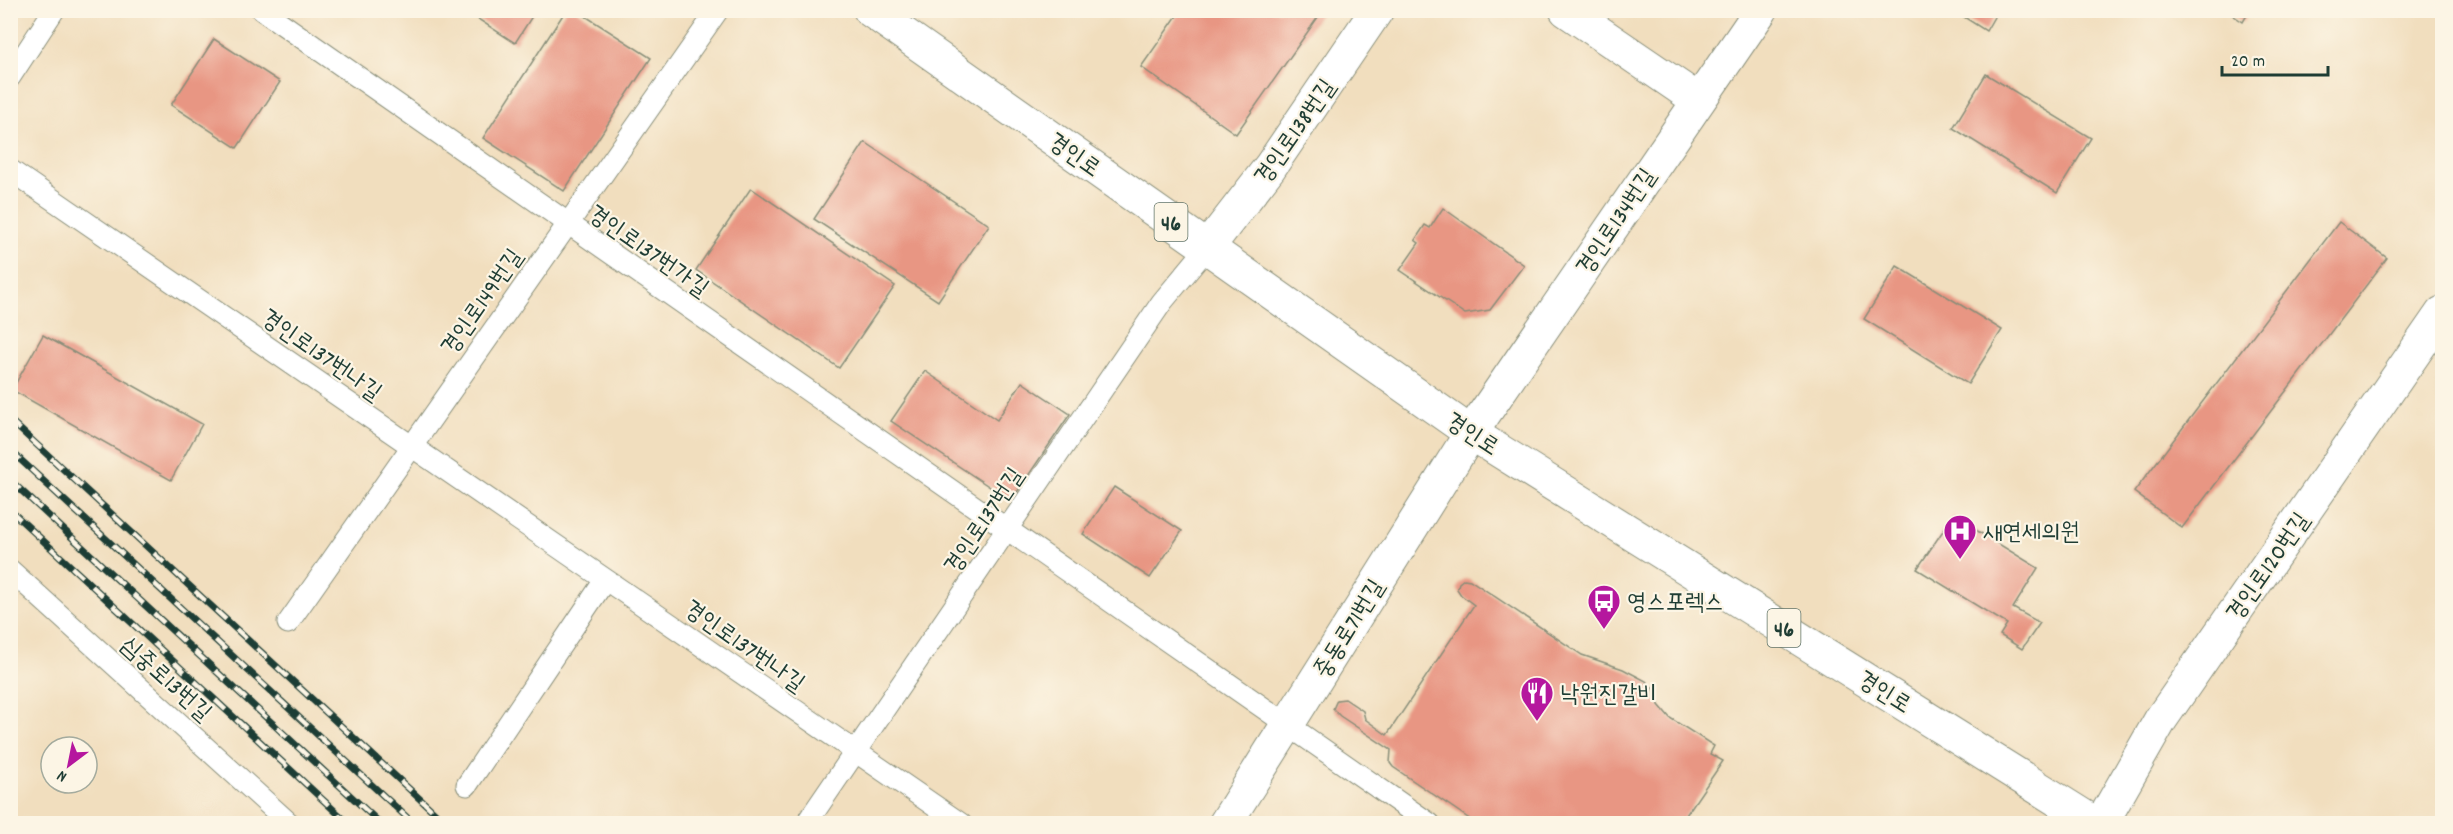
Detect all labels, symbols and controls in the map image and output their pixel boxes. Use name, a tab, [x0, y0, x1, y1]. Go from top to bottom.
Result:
scale bar	[2222, 39, 2328, 77]
text: 20 m	[2231, 50, 2265, 75]
street label: 경인로138번길	[1248, 73, 1345, 192]
street label: 경인로	[1040, 126, 1107, 187]
street label: 경인로134번길	[1569, 162, 1666, 283]
street label: 경인로137번가길	[580, 198, 715, 307]
road number: 46	[1154, 203, 1188, 241]
street label: 경인로149번길	[434, 243, 533, 363]
street label: 경인로137번나길	[253, 302, 388, 411]
street label: 경인로	[1438, 405, 1505, 466]
street label: 경인로137번길	[937, 462, 1034, 582]
street label: 경인로120번길	[2220, 507, 2319, 629]
hospital icon: 새연세의원	[1942, 513, 1978, 560]
place label: 새연세의원	[1983, 517, 2080, 551]
street label: 중동로71번길	[1307, 574, 1394, 686]
bus stop icon: 영스포렉스	[1586, 583, 1622, 630]
place label: 영스포렉스	[1627, 587, 1724, 621]
street label: 경인로137번나길	[676, 593, 811, 702]
road number: 46	[1768, 609, 1800, 647]
street label: 심중로13번길	[112, 630, 218, 730]
street label: 경인로	[1850, 664, 1917, 723]
restaurant icon: 낙원진갈비	[1519, 675, 1555, 722]
place label: 낙원진갈비	[1560, 679, 1657, 713]
north arrow	[39, 735, 99, 795]
text: N	[53, 764, 72, 787]

